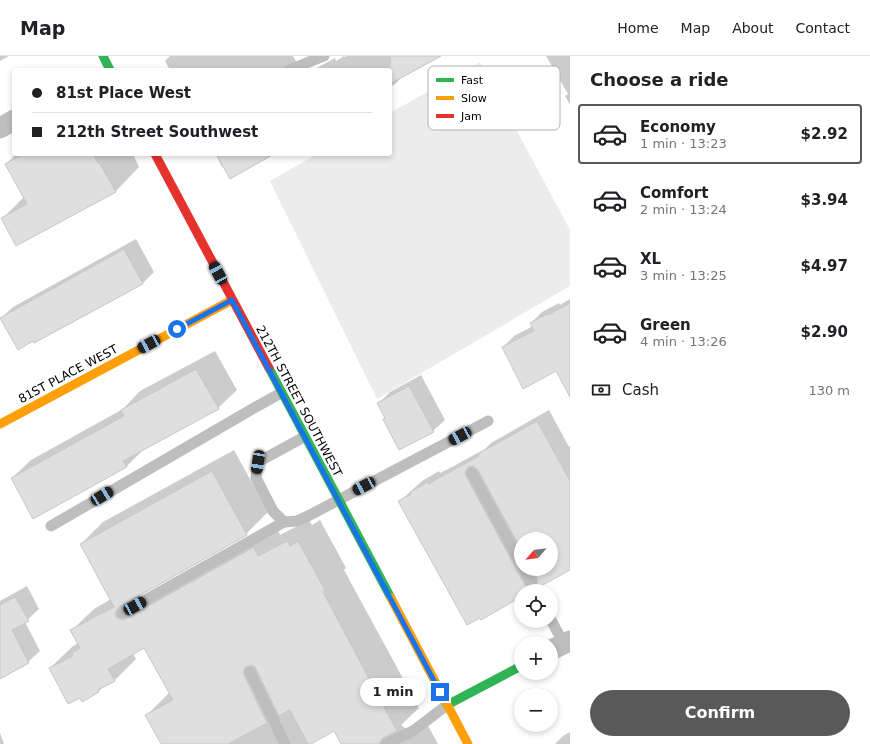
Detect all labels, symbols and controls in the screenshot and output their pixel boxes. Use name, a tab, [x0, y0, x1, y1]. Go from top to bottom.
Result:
text: Map	[20, 17, 65, 39]
text: Home	[617, 20, 659, 36]
text: Map	[681, 20, 710, 36]
text: About	[732, 20, 774, 36]
text: Contact	[796, 20, 850, 36]
legend	[428, 66, 560, 130]
text: Choose a ride	[590, 69, 729, 90]
text: Fast	[461, 74, 484, 87]
text: 81st Place West	[56, 84, 191, 102]
text: Slow	[461, 92, 487, 105]
text: Jam	[460, 110, 482, 123]
icon: car	[592, 116, 628, 152]
text: Economy	[640, 118, 716, 136]
text: 212th Street Southwest	[56, 123, 258, 141]
text: $2.92	[801, 125, 848, 143]
text: 1 min · 13:23	[640, 136, 727, 151]
icon: car	[592, 182, 628, 218]
text: Comfort	[640, 184, 708, 202]
text: $3.94	[801, 191, 848, 209]
text: 2 min · 13:24	[640, 202, 727, 217]
icon: car	[592, 248, 628, 284]
text: XL	[640, 250, 661, 268]
text: $4.97	[801, 257, 848, 275]
car	[207, 260, 229, 286]
text: 3 min · 13:25	[640, 268, 727, 283]
icon: car	[592, 314, 628, 350]
text: Green	[640, 316, 691, 334]
route start	[168, 320, 186, 338]
street label: 212TH STREET SOUTHWEST	[253, 323, 345, 480]
text: $2.90	[801, 323, 848, 341]
car	[136, 333, 162, 355]
text: 4 min · 13:26	[640, 334, 727, 349]
street label: 81ST PLACE WEST	[16, 342, 121, 406]
icon: cash	[590, 379, 612, 401]
text: Cash	[622, 381, 659, 399]
text: 130 m	[808, 383, 850, 398]
car	[447, 425, 473, 447]
car	[250, 449, 266, 475]
car	[351, 475, 377, 497]
car	[89, 485, 115, 507]
north arrow	[514, 532, 558, 576]
map controls	[514, 532, 558, 732]
button: locate	[514, 584, 558, 628]
car	[122, 595, 148, 617]
button: +	[514, 636, 558, 680]
callout: 1 min	[360, 678, 426, 706]
route end	[431, 683, 449, 701]
text: 1 min	[373, 684, 413, 699]
button: −	[514, 688, 558, 732]
button: Confirm	[590, 690, 850, 736]

